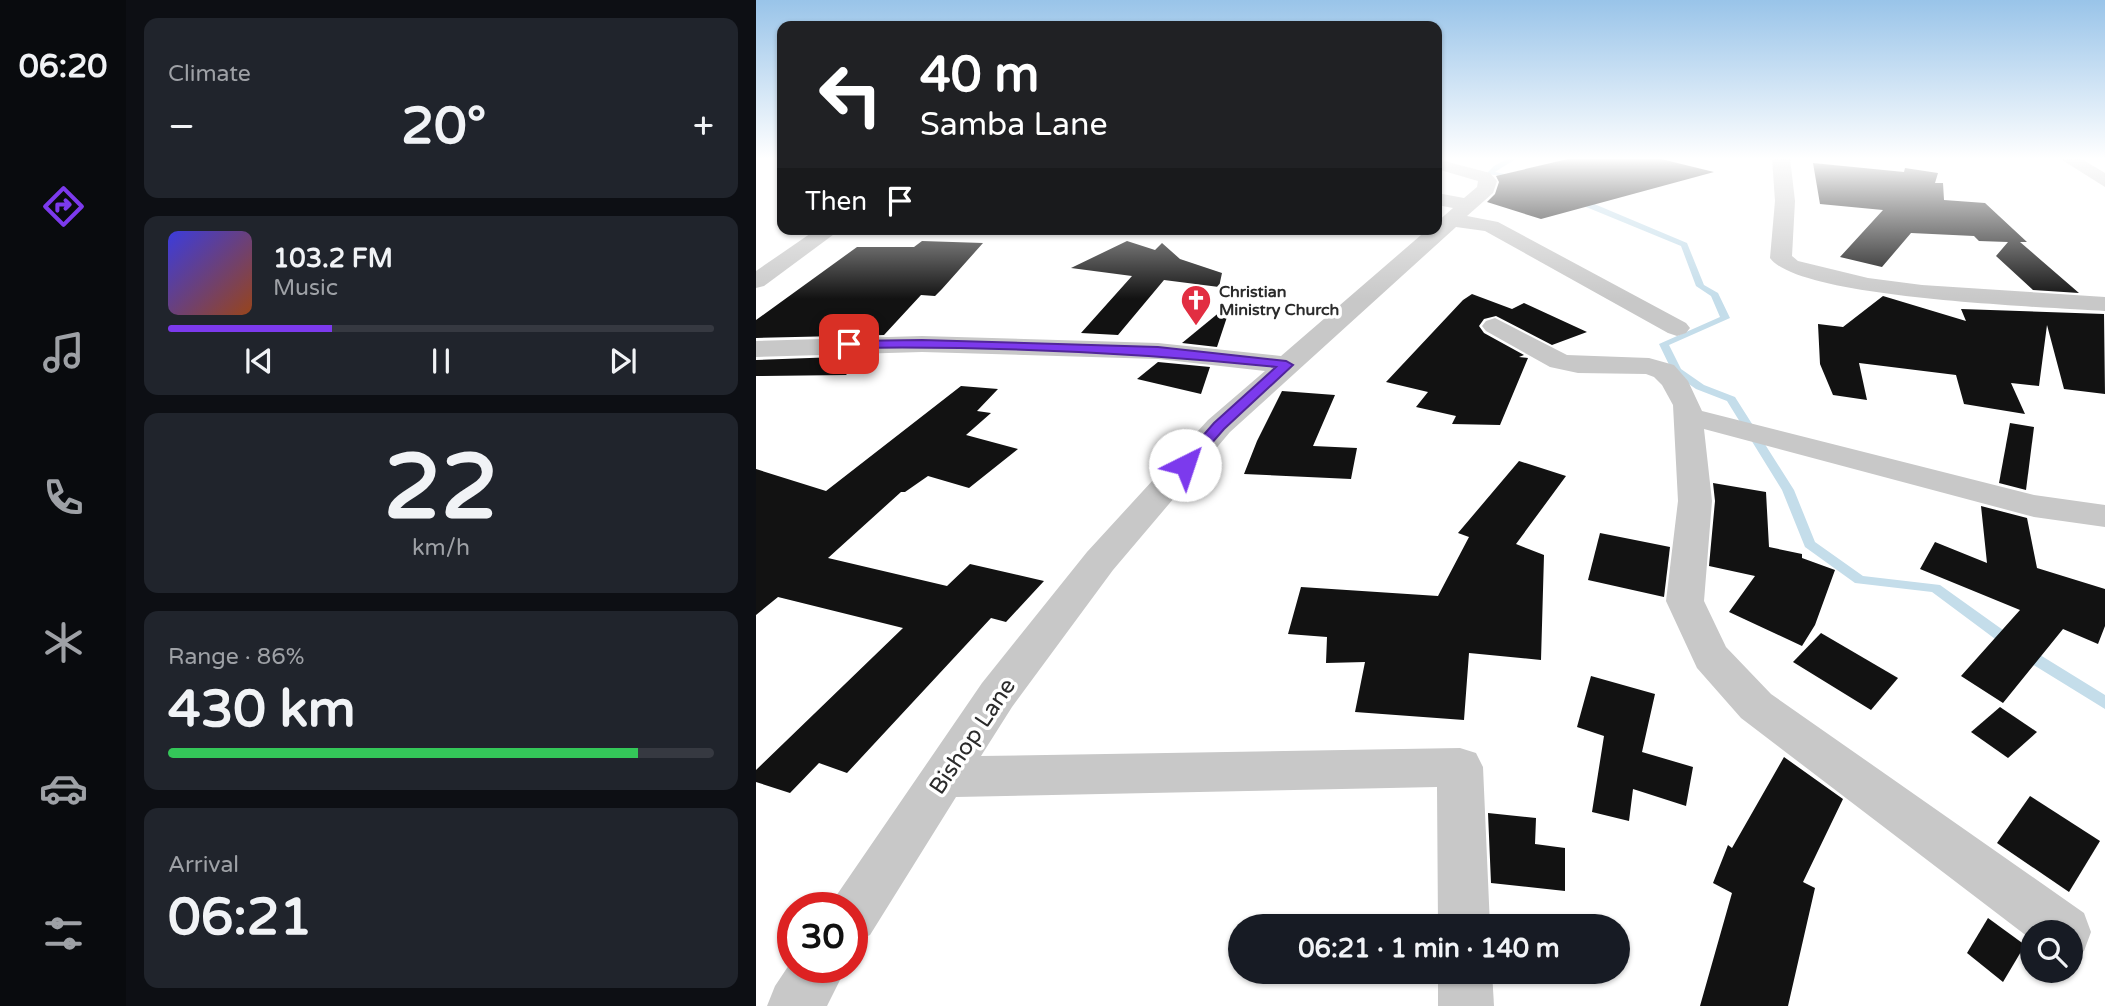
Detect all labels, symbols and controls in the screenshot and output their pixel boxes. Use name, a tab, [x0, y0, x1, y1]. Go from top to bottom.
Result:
text: 40 m	[920, 46, 1039, 105]
text: 06:20	[19, 48, 107, 86]
icon: left	[805, 49, 896, 140]
text: Climate	[168, 60, 251, 88]
text: 20°	[401, 95, 486, 158]
text: −	[168, 104, 195, 150]
text: +	[693, 104, 714, 150]
text: Samba Lane	[920, 106, 1108, 144]
icon: directions	[39, 182, 88, 231]
icon: arrive	[881, 182, 919, 220]
text: Then	[805, 186, 867, 217]
text: 103.2 FM	[273, 243, 393, 274]
text: Music	[273, 274, 338, 302]
place label: Christian Ministry Church	[1219, 282, 1339, 320]
church icon: Christian Ministry Church	[1179, 283, 1213, 327]
pin	[819, 314, 879, 374]
icon: arrive	[830, 325, 868, 363]
icon: music	[39, 328, 88, 377]
icon: previous	[240, 342, 278, 380]
icon: pause	[422, 342, 460, 380]
icon: next	[604, 342, 642, 380]
position arrow	[1148, 428, 1222, 502]
text: 22	[384, 433, 498, 543]
icon: phone	[39, 473, 88, 522]
text: km/h	[412, 534, 470, 562]
icon: climate	[39, 618, 88, 667]
text: Range · 86%	[168, 643, 304, 671]
street label: Bishop Lane	[924, 673, 1022, 800]
text: 430 km	[168, 678, 356, 741]
icon: car	[39, 764, 88, 813]
text: Arrival	[168, 851, 239, 879]
text: 06:21	[168, 886, 312, 949]
speed limit sign: 30	[777, 892, 868, 983]
icon: filters	[39, 909, 88, 958]
map controls	[2020, 920, 2083, 983]
button: search	[2020, 920, 2083, 983]
text: 06:21 · 1 min · 140 m	[1298, 933, 1560, 964]

